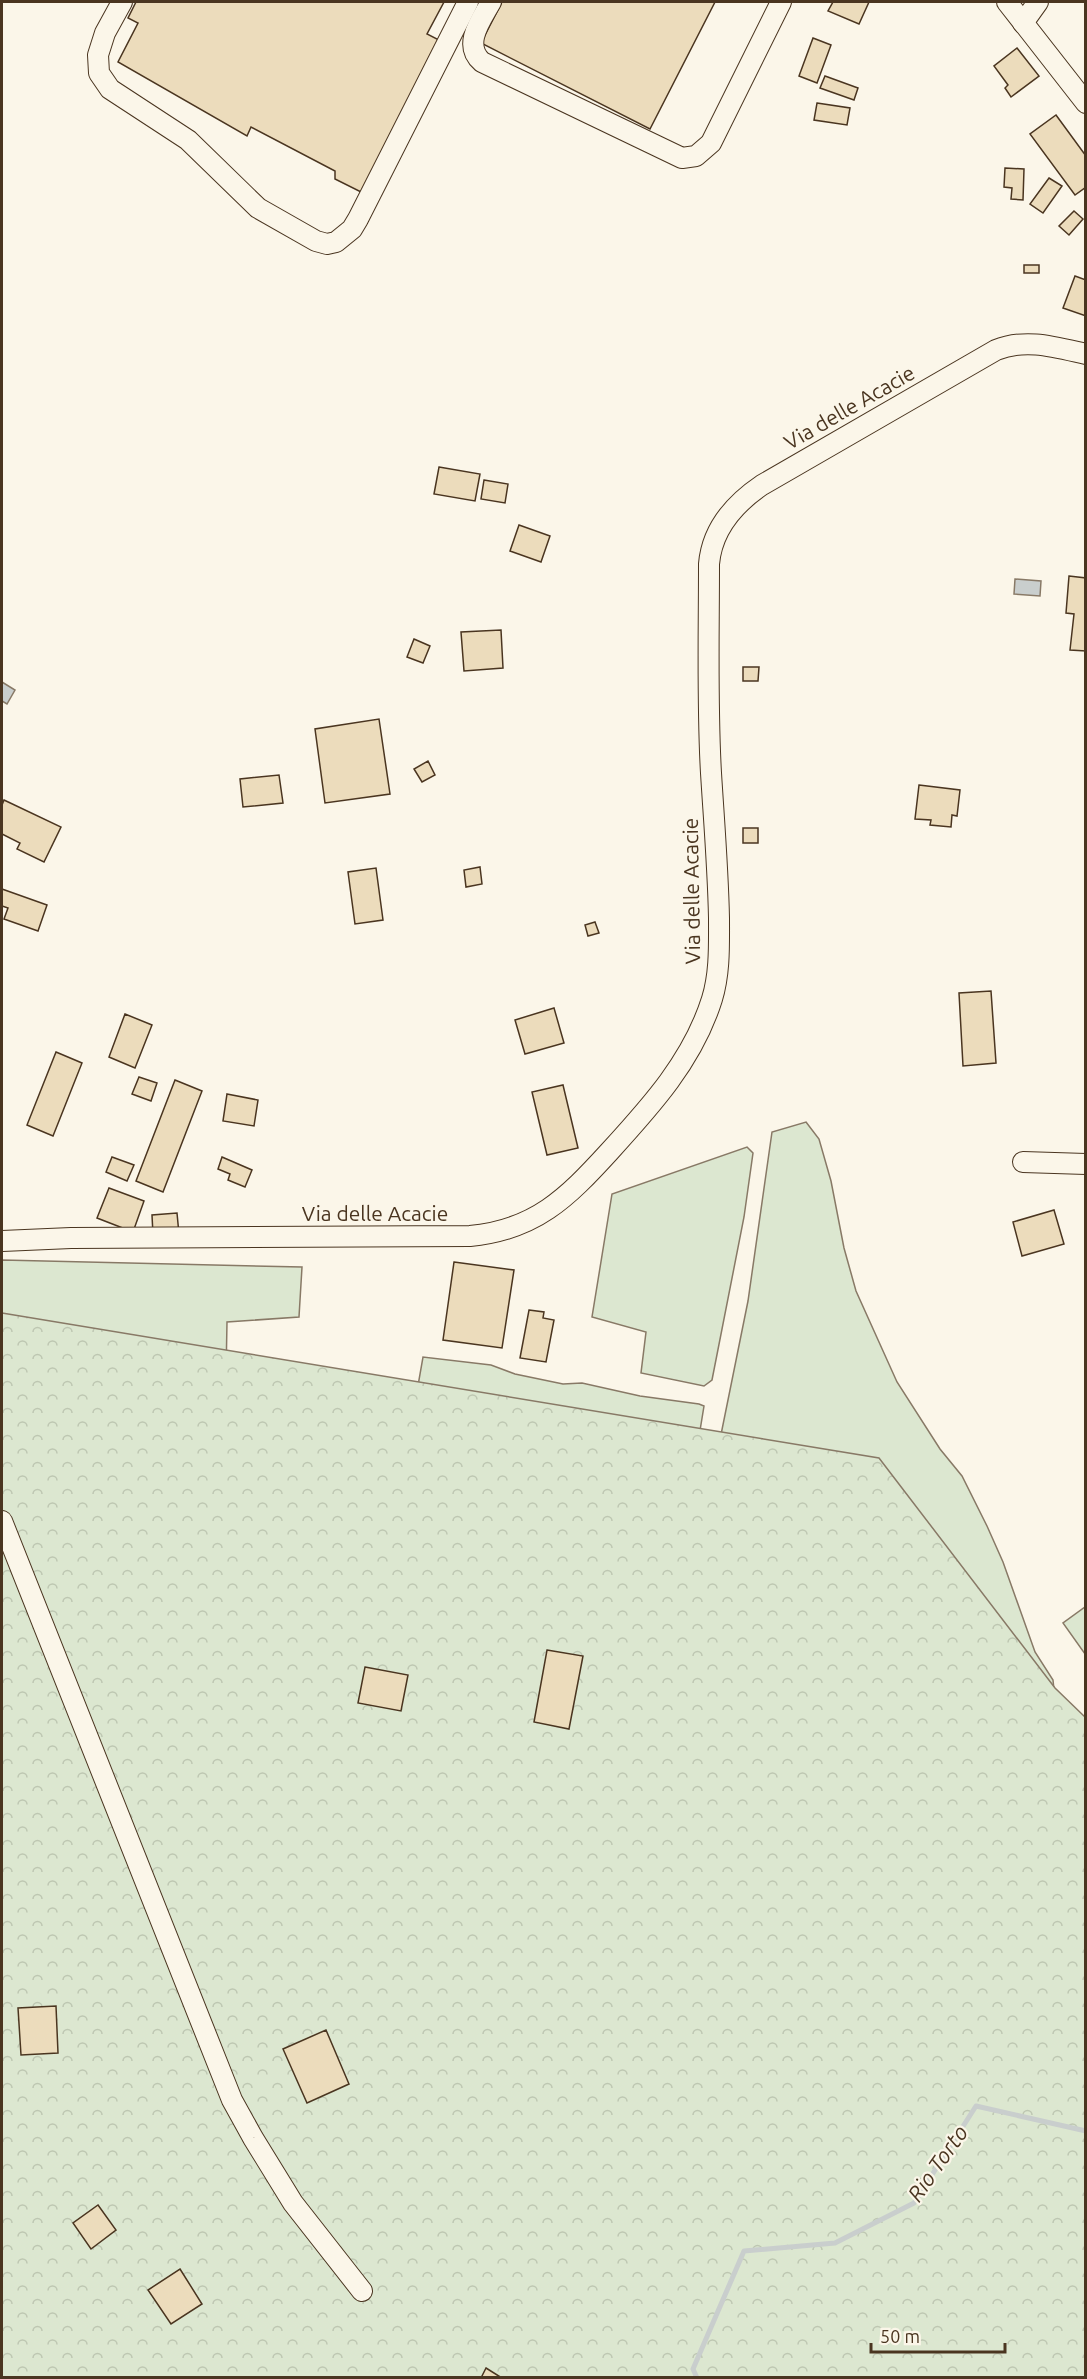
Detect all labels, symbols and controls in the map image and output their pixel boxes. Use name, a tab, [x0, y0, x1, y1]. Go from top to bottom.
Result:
street label: Via delle Acacie	[780, 360, 918, 454]
street label: Via delle Acacie	[678, 818, 704, 964]
street label: Via delle Acacie	[302, 1201, 448, 1225]
water label: Rio Torto	[902, 2120, 972, 2206]
scale bar	[871, 2316, 1004, 2354]
text: 50 m	[880, 2326, 920, 2346]

